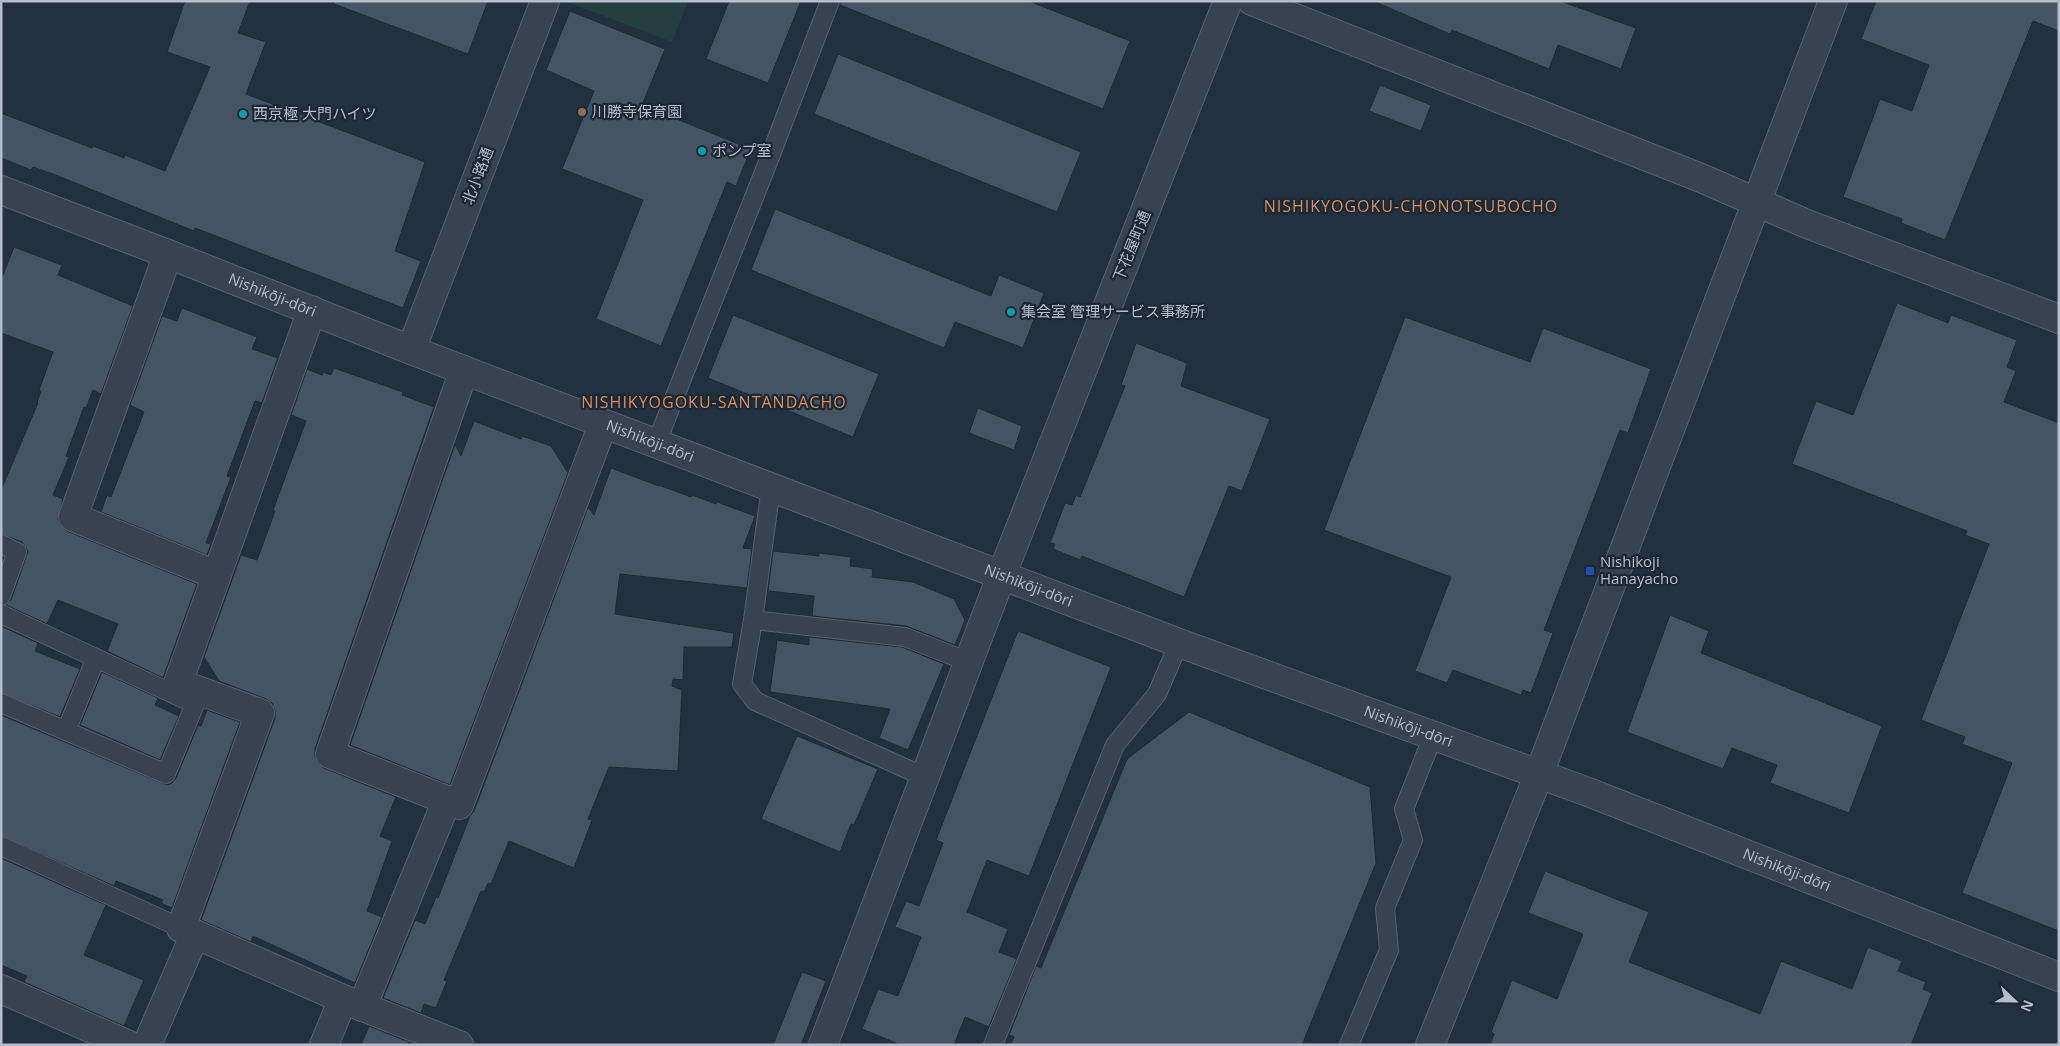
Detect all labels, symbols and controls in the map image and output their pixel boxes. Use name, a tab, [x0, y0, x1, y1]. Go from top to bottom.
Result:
place label: 川勝寺保育園	[592, 101, 682, 121]
place label: 西京極 大門ハイツ	[253, 103, 377, 123]
marker: 川勝寺保育園	[576, 106, 588, 118]
marker: 西京極 大門ハイツ	[237, 108, 249, 120]
place label: ポンプ室	[712, 140, 772, 160]
street label: 北小路通	[457, 144, 497, 207]
marker: ポンプ室	[696, 145, 708, 157]
district label: NISHIKYOGOKU-CHONOTSUBOCHO	[1264, 195, 1558, 217]
street label: 下花屋町通	[1108, 207, 1154, 284]
street label: Nishikōji-dōri	[226, 268, 319, 321]
place label: 集会室 管理サービス事務所	[1021, 301, 1205, 321]
marker: 集会室 管理サービス事務所	[1005, 306, 1017, 318]
district label: NISHIKYOGOKU-SANTANDACHO	[581, 391, 847, 413]
street label: Nishikōji-dōri	[604, 414, 697, 466]
place label: Nishikoji Hanayacho	[1600, 551, 1678, 588]
street label: Nishikōji-dōri	[982, 559, 1076, 611]
marker: Nishikoji Hanayacho	[1584, 565, 1596, 577]
street label: Nishikōji-dōri	[1362, 700, 1455, 751]
street label: Nishikōji-dōri	[1740, 843, 1834, 895]
north arrow	[1990, 976, 2040, 1026]
text: N	[2017, 997, 2038, 1015]

